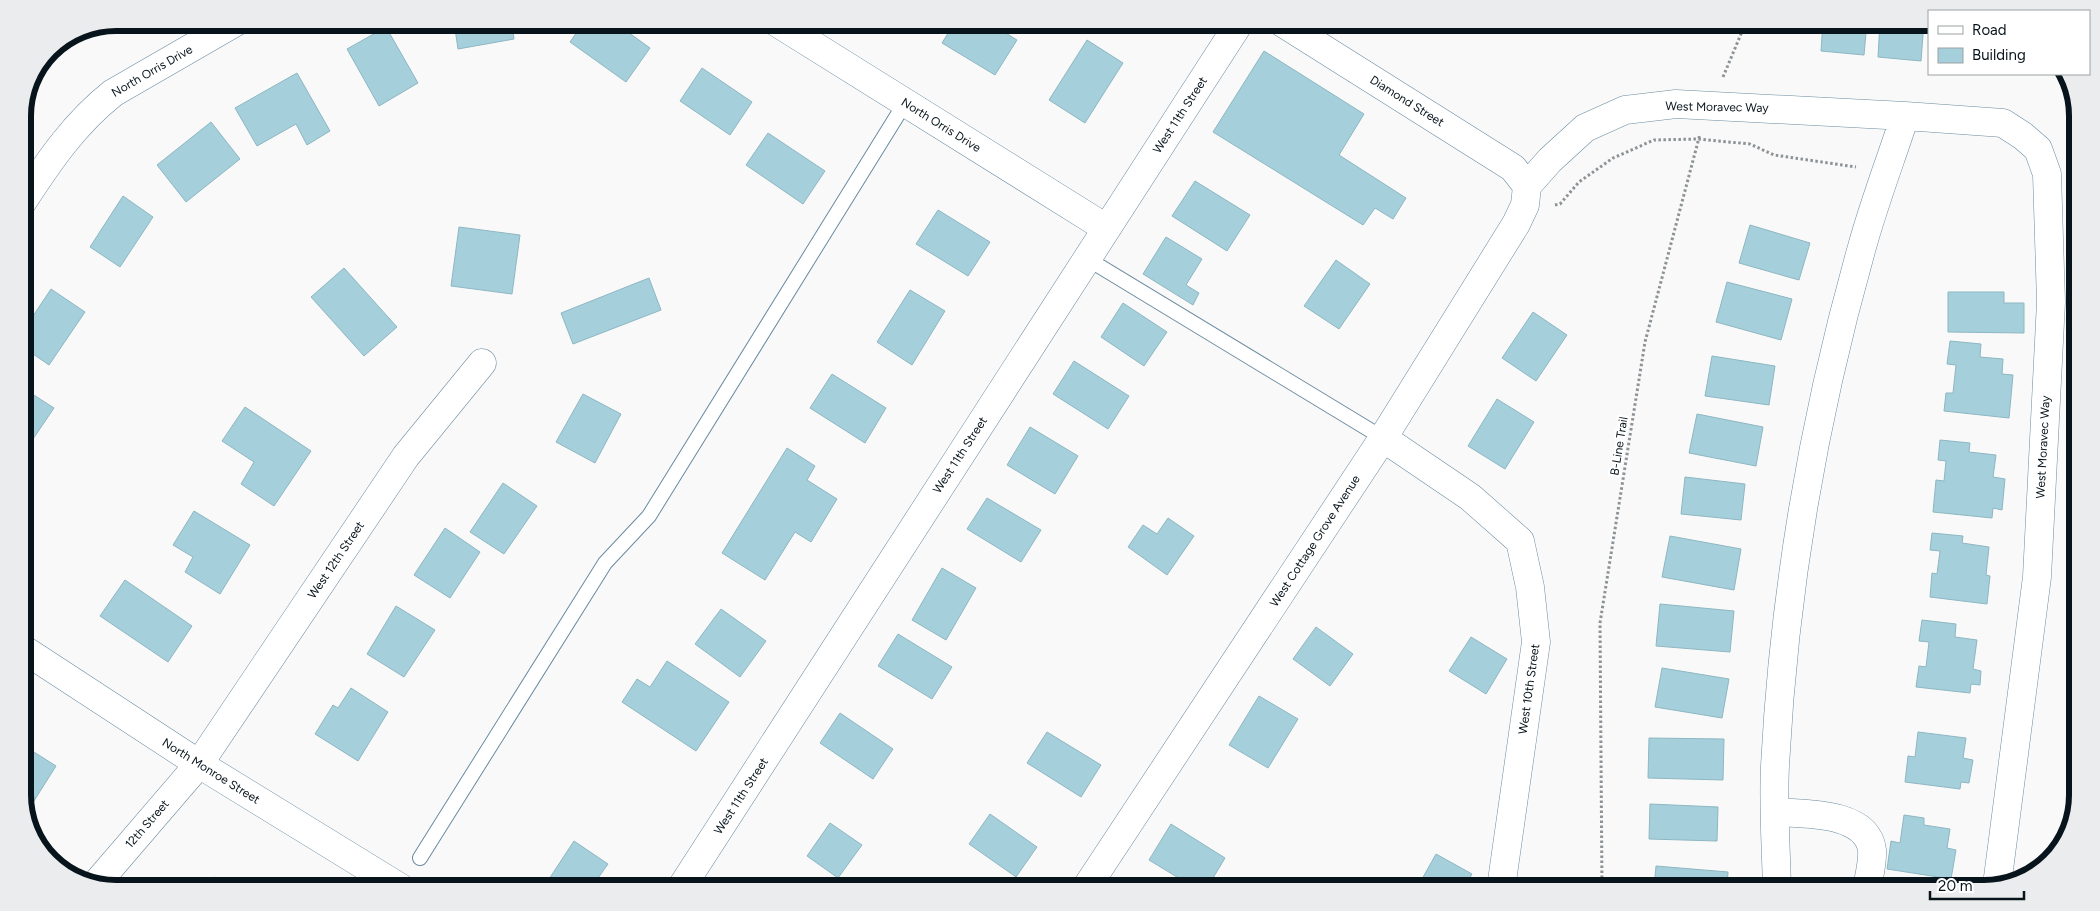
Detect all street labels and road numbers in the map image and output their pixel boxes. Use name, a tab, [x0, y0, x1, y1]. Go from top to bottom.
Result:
street label: North Orris Drive	[109, 42, 195, 100]
street label: Diamond Street	[1367, 73, 1447, 130]
street label: West 11th Street	[1150, 74, 1210, 156]
street label: North Orris Drive	[899, 95, 984, 155]
street label: West Moravec Way	[1665, 99, 1769, 115]
street label: West Moravec Way	[2033, 394, 2053, 499]
street label: West 11th Street	[930, 414, 990, 496]
street label: B-Line Trail	[1607, 416, 1631, 476]
street label: West Cottage Grove Avenue	[1267, 472, 1363, 609]
street label: West 12th Street	[305, 518, 367, 601]
street label: West 10th Street	[1516, 642, 1542, 735]
street label: North Monroe Street	[160, 735, 263, 807]
street label: West 11th Street	[711, 755, 771, 837]
street label: 12th Street	[122, 797, 172, 851]

